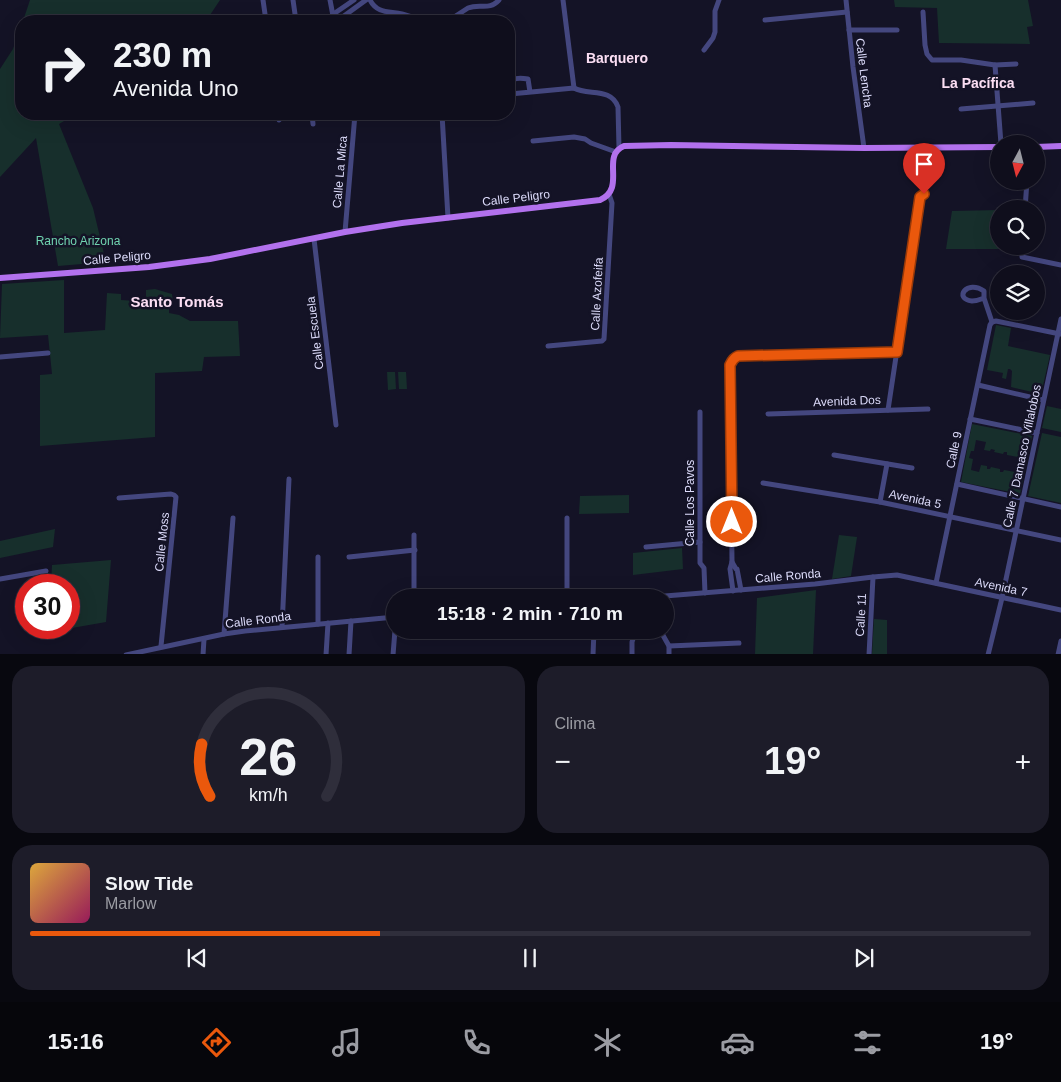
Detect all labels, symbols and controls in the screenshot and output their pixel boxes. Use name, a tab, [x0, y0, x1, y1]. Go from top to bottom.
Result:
icon: right	[30, 35, 95, 100]
text: 230 m	[113, 35, 212, 74]
street label: Calle Lencha	[853, 37, 875, 109]
district label: Barquero	[586, 50, 648, 66]
district label: La Pacífica	[941, 75, 1015, 91]
text: Avenida Uno	[113, 76, 239, 101]
street label: Calle La Mica	[330, 135, 350, 209]
north arrow	[990, 135, 1045, 190]
map controls	[990, 135, 1045, 320]
pin	[903, 143, 945, 194]
icon: arrive	[910, 150, 938, 178]
street label: Calle Peligro	[481, 187, 551, 209]
button: search	[990, 200, 1045, 255]
park label: Rancho Arizona	[36, 234, 121, 248]
street label: Calle Peligro	[82, 248, 152, 268]
street label: Calle Azofeifa	[588, 257, 606, 331]
button: layers	[990, 265, 1045, 320]
district label: Santo Tomás	[130, 293, 224, 310]
street label: Calle Escuela	[304, 295, 326, 370]
street label: Calle 7 Damasco Villalobos	[1000, 383, 1044, 529]
street label: Avenida Dos	[813, 393, 881, 409]
street label: Calle 9	[943, 430, 965, 470]
street label: Calle Los Pavos	[683, 460, 697, 546]
street label: Avenida 5	[888, 487, 943, 511]
position arrow	[705, 495, 757, 547]
street label: Calle Moss	[152, 512, 172, 572]
street label: Calle Ronda	[754, 566, 822, 586]
speed limit sign: 30	[15, 574, 80, 639]
street label: Avenida 7	[974, 575, 1029, 599]
street label: Calle 11	[853, 593, 869, 637]
text: 15:18 · 2 min · 710 m	[437, 603, 623, 624]
street label: Calle Ronda	[224, 609, 292, 631]
text: Clima	[555, 715, 595, 732]
text: 26	[239, 728, 297, 786]
text: 19°	[764, 740, 821, 782]
text: −	[555, 746, 571, 777]
text: +	[1015, 746, 1031, 777]
text: km/h	[249, 785, 288, 805]
text: Slow Tide	[105, 873, 193, 894]
text: Marlow	[105, 895, 157, 912]
icon: previous	[183, 944, 211, 972]
icon: pause	[516, 944, 544, 972]
icon: next	[850, 944, 878, 972]
icon: directions	[199, 1025, 234, 1060]
icon: music	[329, 1025, 364, 1060]
icon: phone	[459, 1025, 494, 1060]
icon: climate	[590, 1025, 625, 1060]
icon: car	[720, 1025, 755, 1060]
icon: filters	[850, 1025, 885, 1060]
text: 15:16	[48, 1029, 104, 1054]
text: 19°	[980, 1029, 1013, 1054]

